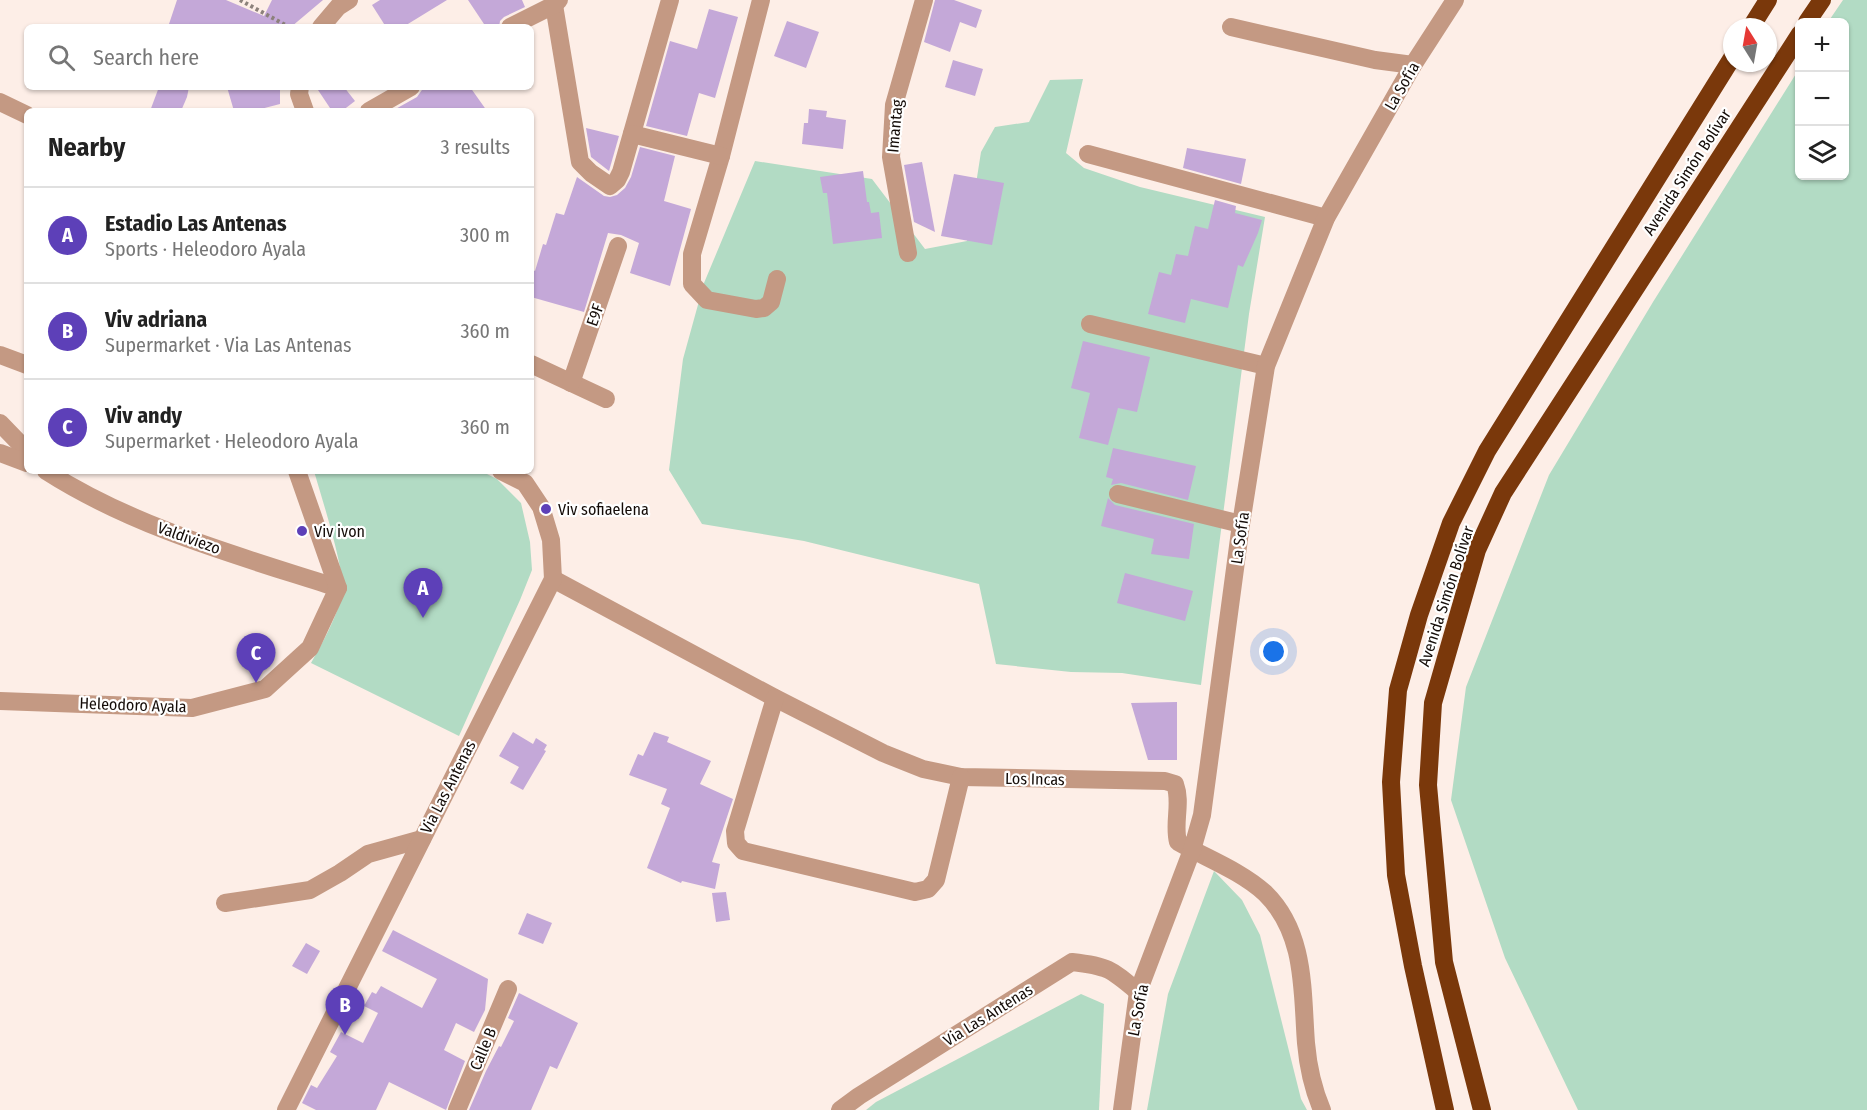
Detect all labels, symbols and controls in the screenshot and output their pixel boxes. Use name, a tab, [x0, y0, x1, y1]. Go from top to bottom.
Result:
north arrow	[1723, 18, 1777, 72]
map controls	[1795, 18, 1849, 180]
button: +	[1795, 18, 1849, 72]
search box	[24, 24, 534, 90]
icon: search	[45, 41, 78, 74]
text: Search here	[93, 44, 199, 71]
street label: La Sofía	[1381, 58, 1423, 114]
button: −	[1795, 72, 1849, 126]
street label: Imantag	[883, 98, 907, 153]
street label: Avenida Simón Bolívar	[1639, 105, 1735, 239]
button: layers	[1795, 126, 1849, 180]
text: Nearby	[48, 132, 125, 163]
text: 3 results	[441, 135, 510, 159]
text: Estadio Las Antenas	[105, 210, 287, 237]
text: A	[62, 223, 73, 247]
text: 300 m	[460, 223, 510, 247]
text: Sports · Heleodoro Ayala	[105, 237, 306, 261]
street label: E9F	[582, 301, 608, 329]
text: Viv adriana	[105, 306, 207, 333]
text: B	[62, 319, 73, 343]
text: 360 m	[461, 319, 510, 343]
text: Supermarket · Via Las Antenas	[105, 333, 352, 357]
text: Viv andy	[105, 402, 182, 429]
text: C	[62, 415, 73, 439]
text: 360 m	[461, 415, 510, 439]
text: Supermarket · Heleodoro Ayala	[105, 429, 358, 453]
place label: Viv sofiaelena	[558, 500, 649, 519]
marker: Viv sofiaelena	[539, 502, 553, 516]
street label: La Sofía	[1227, 510, 1253, 565]
street label: Valdiviezo	[155, 518, 223, 558]
place label: Viv ivon	[314, 522, 365, 541]
street label: Avenida Simón Bolívar	[1414, 523, 1478, 669]
marker: Viv ivon	[295, 524, 309, 538]
pin: A	[404, 568, 442, 618]
pin: C	[236, 634, 276, 683]
your location	[1259, 637, 1288, 666]
street label: Heleodoro Ayala	[79, 694, 187, 716]
street label: Via Las Antenas	[416, 737, 480, 837]
street label: Los Incas	[1005, 769, 1065, 789]
street label: Via Las Antenas	[940, 980, 1036, 1050]
street label: La Sofía	[1124, 982, 1152, 1038]
pin: B	[326, 986, 364, 1035]
street label: Calle B	[466, 1025, 501, 1073]

